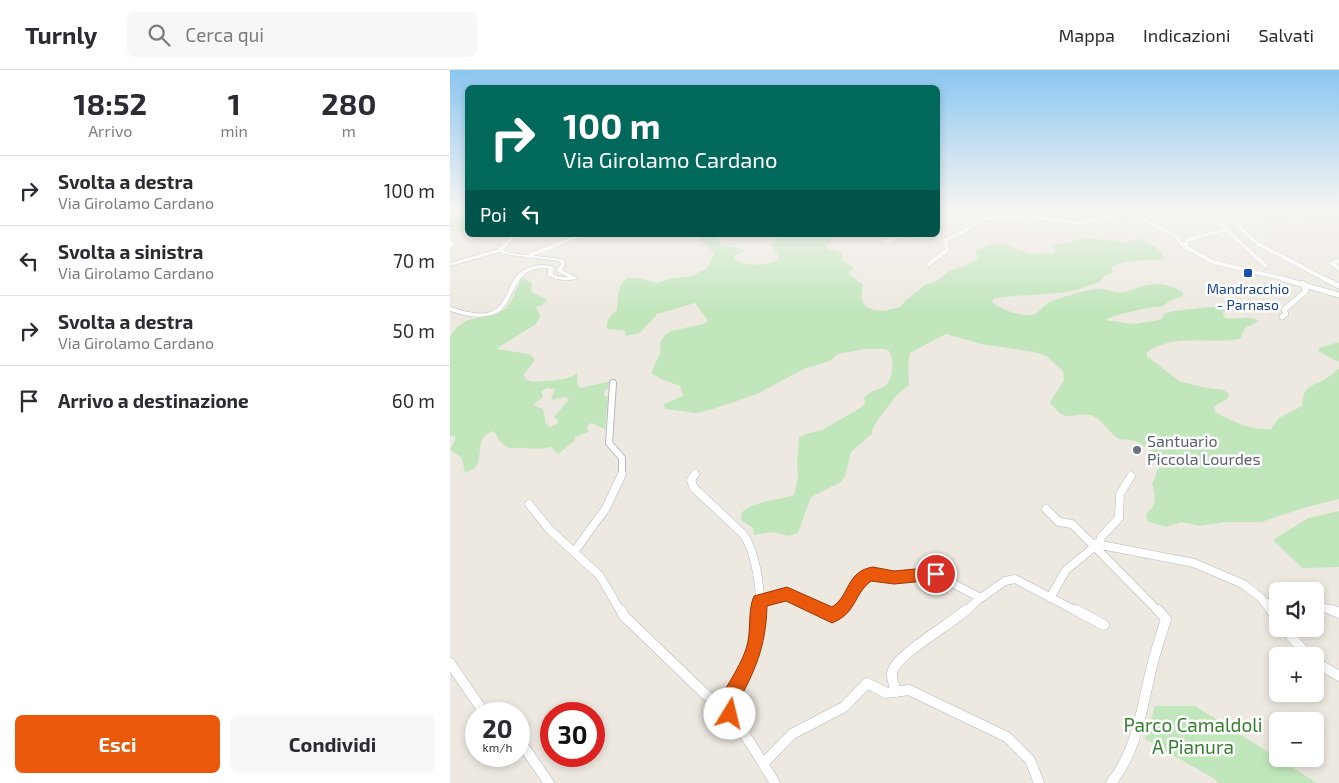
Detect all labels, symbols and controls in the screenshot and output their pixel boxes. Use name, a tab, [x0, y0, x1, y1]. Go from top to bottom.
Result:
search box	[127, 12, 477, 57]
text: Turnly	[25, 20, 97, 49]
icon: search	[145, 21, 173, 49]
text: Cerca qui	[185, 23, 264, 46]
text: Mappa	[1059, 24, 1115, 46]
text: Indicazioni	[1143, 24, 1230, 46]
text: Salvati	[1258, 24, 1314, 46]
text: 18:52	[74, 85, 147, 121]
text: 1	[228, 85, 241, 121]
text: 280	[321, 85, 376, 121]
text: 100 m	[563, 104, 661, 146]
icon: right	[480, 105, 545, 170]
text: Arrivo	[88, 121, 132, 140]
text: min	[220, 121, 248, 140]
text: m	[342, 121, 356, 140]
text: Via Girolamo Cardano	[563, 146, 778, 172]
text: Svolta a destra	[58, 170, 193, 193]
icon: right	[15, 177, 43, 205]
text: 100 m	[384, 179, 435, 202]
text: Via Girolamo Cardano	[58, 193, 214, 212]
icon: left	[517, 200, 545, 228]
text: Poi	[480, 203, 507, 226]
text: Svolta a sinistra	[58, 240, 203, 263]
icon: left	[15, 247, 43, 275]
text: 70 m	[393, 249, 435, 272]
text: Via Girolamo Cardano	[58, 263, 214, 282]
marker: Mandracchio - Parnaso	[1242, 267, 1254, 279]
place label: Mandracchio - Parnaso	[1207, 280, 1289, 313]
text: Svolta a destra	[58, 310, 193, 333]
icon: right	[15, 317, 43, 345]
text: 50 m	[392, 319, 435, 342]
text: Via Girolamo Cardano	[58, 333, 214, 352]
icon: arrive	[15, 387, 43, 415]
text: Arrivo a destinazione	[58, 389, 249, 412]
text: 60 m	[392, 389, 435, 412]
place label: Santuario Piccola Lourdes	[1147, 431, 1261, 468]
marker: Santuario Piccola Lourdes	[1131, 444, 1143, 456]
pin	[915, 553, 957, 595]
icon: arrive	[922, 560, 950, 588]
map controls	[1269, 582, 1324, 767]
button: sound	[1269, 582, 1324, 637]
button: +	[1269, 647, 1324, 702]
position arrow	[703, 687, 755, 739]
speed limit sign: 30	[540, 702, 605, 767]
button: −	[1269, 712, 1324, 767]
text: 20	[482, 713, 513, 743]
park label: Parco Camaldoli A Pianura	[1123, 713, 1263, 758]
button: Esci	[15, 715, 220, 773]
button: Condividi	[230, 715, 435, 773]
text: km/h	[483, 740, 512, 754]

